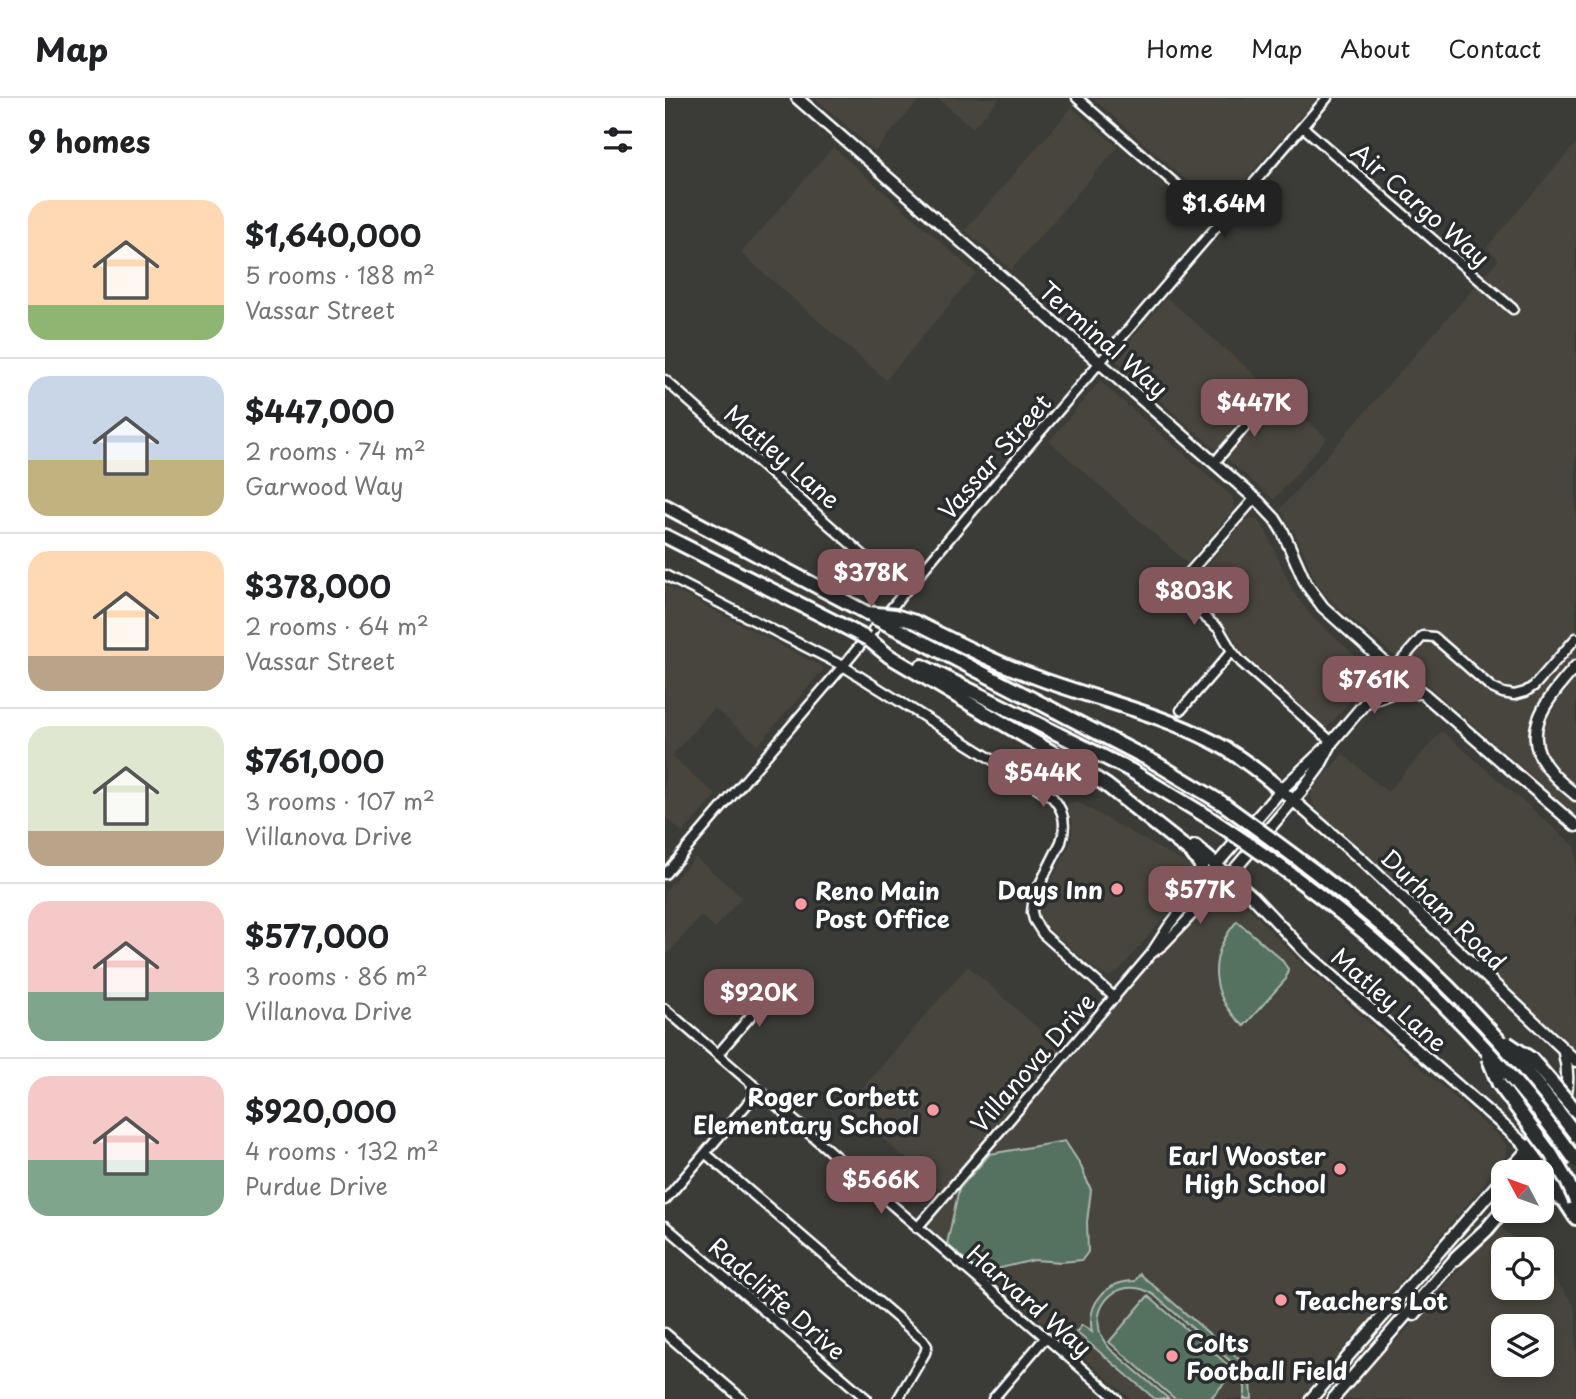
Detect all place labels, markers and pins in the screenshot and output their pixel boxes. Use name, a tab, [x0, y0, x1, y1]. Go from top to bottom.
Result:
pin: $1.64M	[1167, 180, 1281, 240]
pin: $447K	[1205, 380, 1303, 439]
pin: $378K	[822, 550, 920, 609]
pin: $803K	[1145, 568, 1243, 627]
pin: $761K	[1325, 656, 1423, 716]
pin: $544K	[994, 750, 1092, 809]
pin: $577K	[1151, 866, 1249, 926]
place label: Days Inn	[997, 871, 1103, 907]
place label: Reno Main Post Office	[815, 872, 950, 936]
marker: Days Inn	[1109, 881, 1125, 897]
marker: Reno Main Post Office	[793, 896, 809, 912]
pin: $920K	[710, 970, 808, 1029]
place label: Roger Corbett Elementary School	[693, 1078, 919, 1142]
marker: Roger Corbett Elementary School	[925, 1102, 941, 1118]
place label: Earl Wooster High School	[1168, 1137, 1327, 1201]
pin: $566K	[832, 1156, 930, 1216]
marker: Earl Wooster High School	[1332, 1161, 1348, 1177]
place label: Teachers Lot	[1295, 1282, 1449, 1318]
marker: Teachers Lot	[1273, 1292, 1289, 1308]
place label: Colts Football Field	[1186, 1324, 1348, 1388]
marker: Colts Football Field	[1164, 1348, 1180, 1364]

